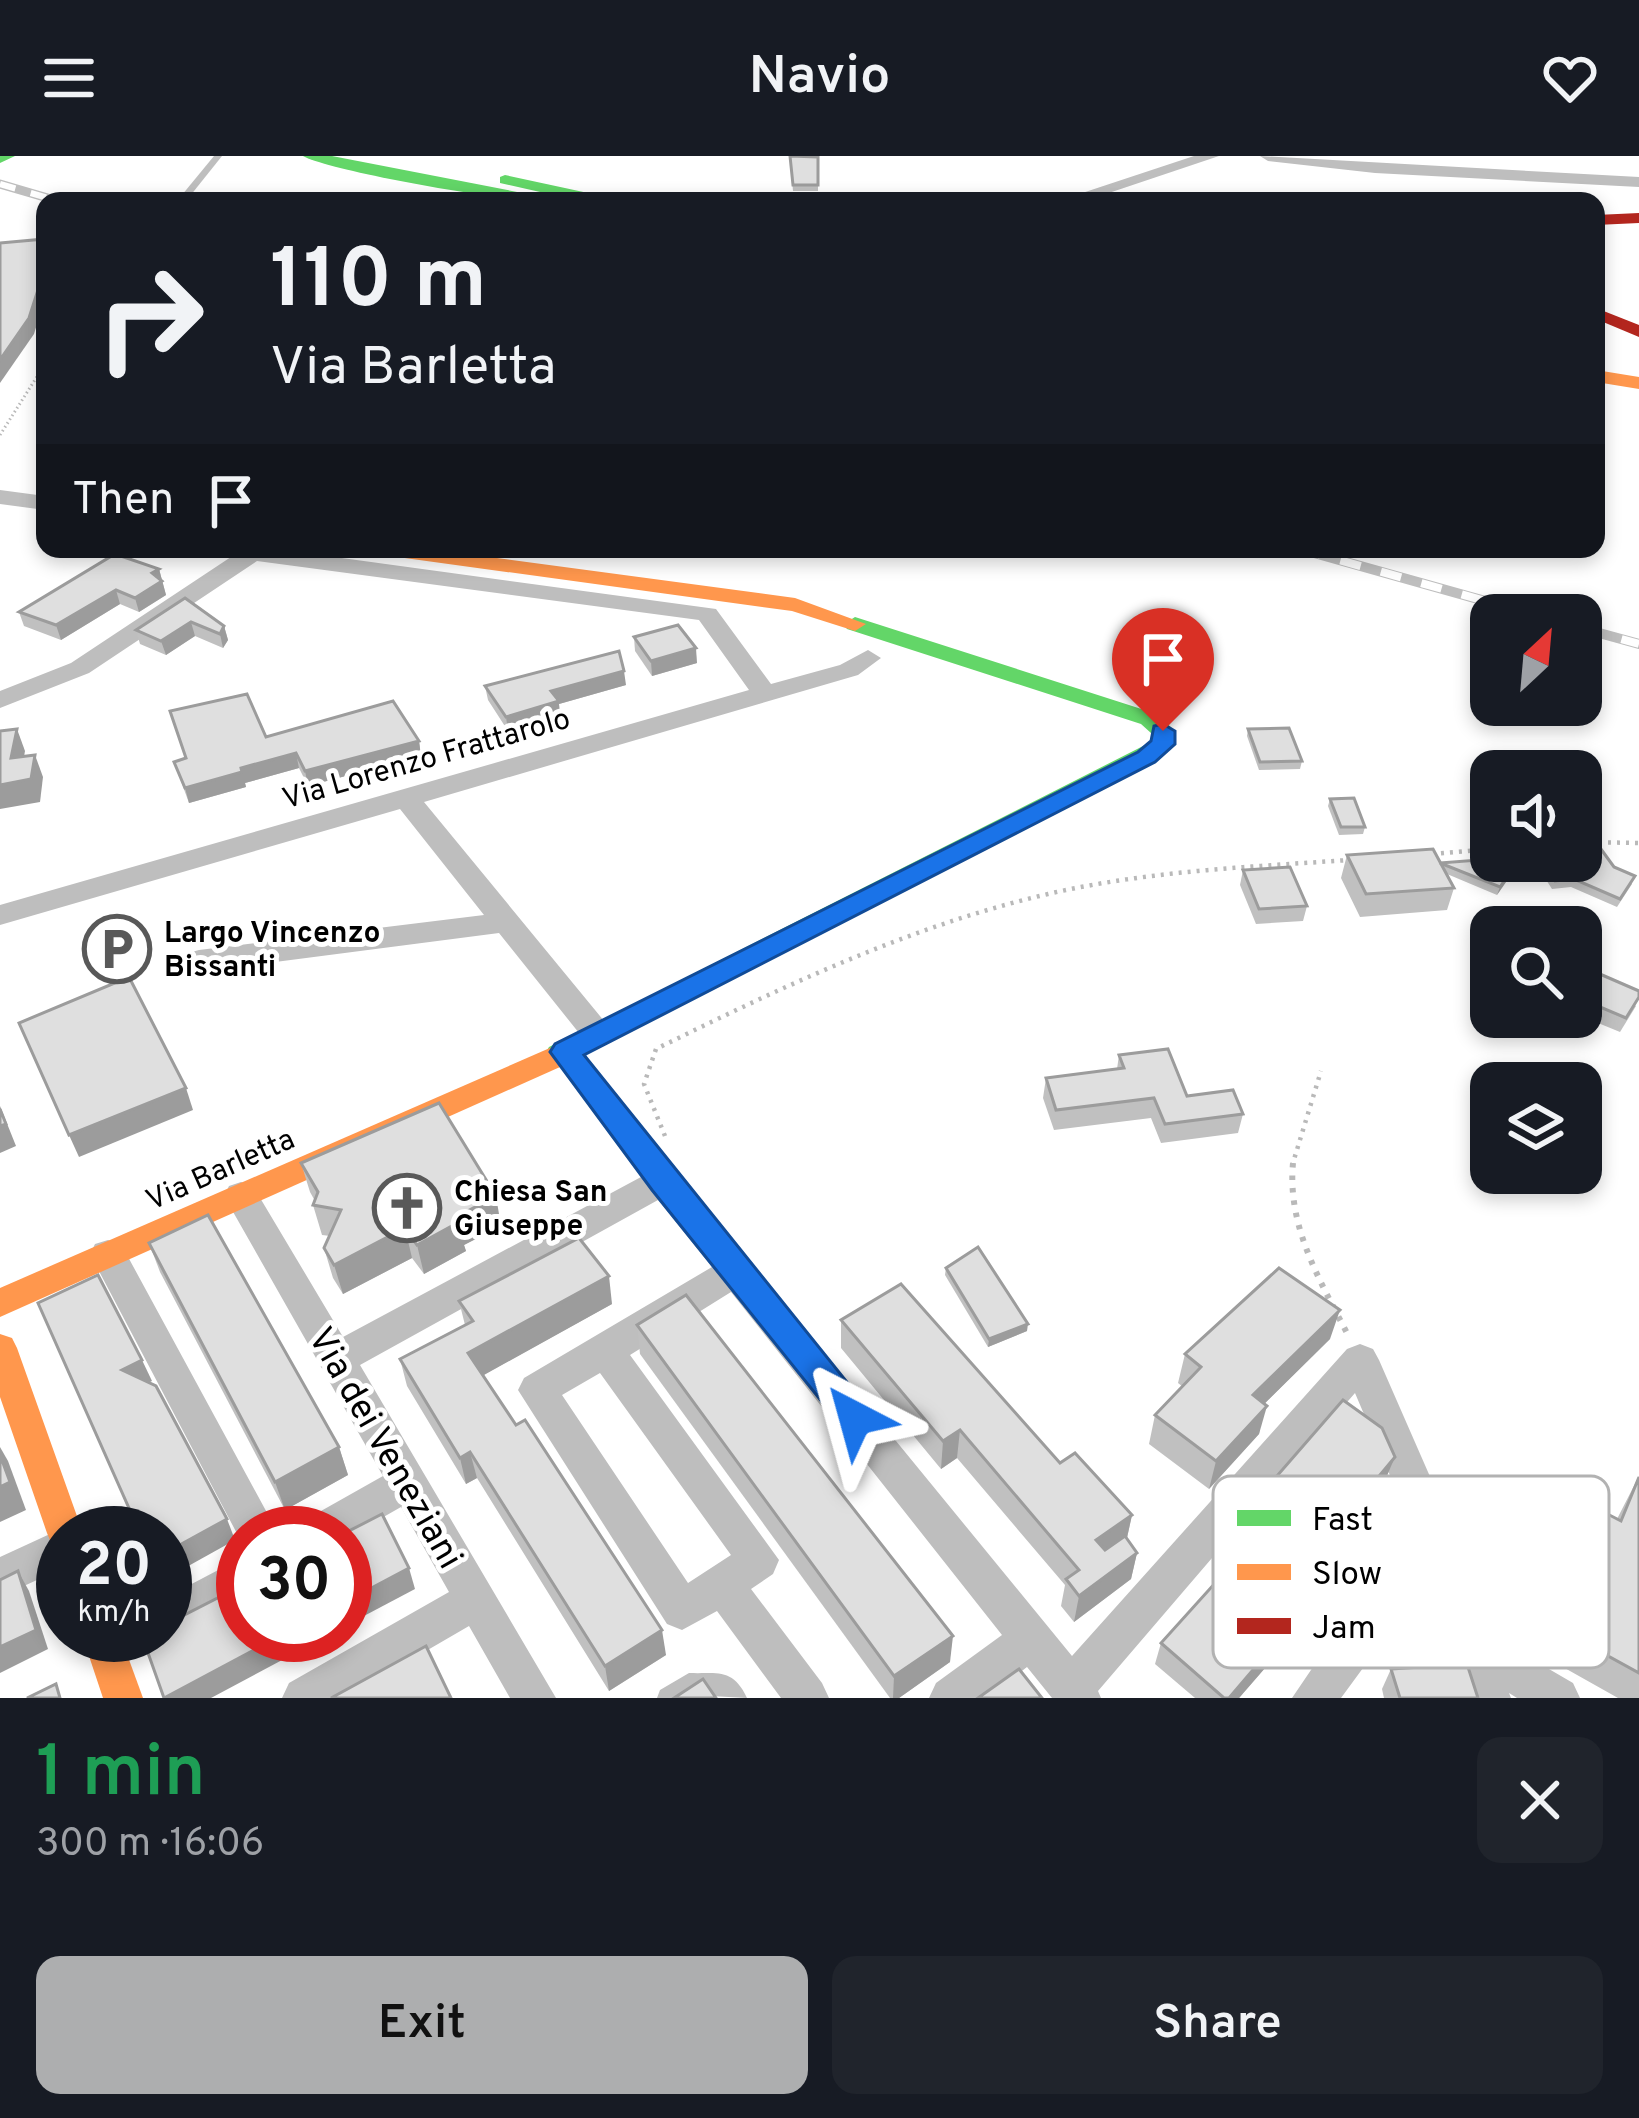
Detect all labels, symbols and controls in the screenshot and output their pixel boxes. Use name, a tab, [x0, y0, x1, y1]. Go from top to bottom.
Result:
text: Navio	[749, 44, 890, 113]
icon: menu	[36, 45, 102, 111]
icon: heart	[1537, 45, 1603, 111]
text: 110 m	[270, 231, 487, 337]
icon: right	[72, 240, 228, 396]
text: Via Barletta	[270, 335, 556, 404]
icon: arrive	[198, 468, 264, 534]
text: Then	[72, 473, 174, 530]
north arrow	[1470, 594, 1602, 726]
map controls	[1470, 594, 1602, 1194]
pin	[1112, 608, 1214, 731]
icon: arrive	[1130, 626, 1196, 692]
street label: Via Lorenzo Frattarolo	[279, 702, 575, 819]
button: sound	[1470, 750, 1602, 882]
button: search	[1470, 906, 1602, 1038]
parking icon: Largo Vincenzo Bissanti	[82, 914, 152, 984]
place label: Largo Vincenzo Bissanti	[164, 916, 381, 987]
button: layers	[1470, 1062, 1602, 1194]
street label: Via Barletta	[141, 1122, 301, 1221]
church icon: Chiesa San Giuseppe	[372, 1173, 442, 1243]
place label: Chiesa San Giuseppe	[454, 1175, 608, 1246]
street label: Via dei Veneziani	[296, 1320, 471, 1578]
position arrow	[792, 1355, 918, 1481]
legend	[1213, 1476, 1609, 1668]
text: Fast	[1312, 1501, 1373, 1543]
speed limit sign: 30	[216, 1506, 372, 1662]
text: 20	[76, 1531, 152, 1607]
text: Slow	[1312, 1555, 1382, 1597]
text: km/h	[78, 1595, 150, 1632]
text: Jam	[1312, 1609, 1376, 1651]
text: 1 min	[36, 1730, 206, 1822]
button: close	[1477, 1737, 1603, 1863]
text: 300 m · 16:06	[36, 1821, 264, 1870]
button: Exit	[36, 1956, 808, 2094]
button: Share	[832, 1956, 1603, 2094]

